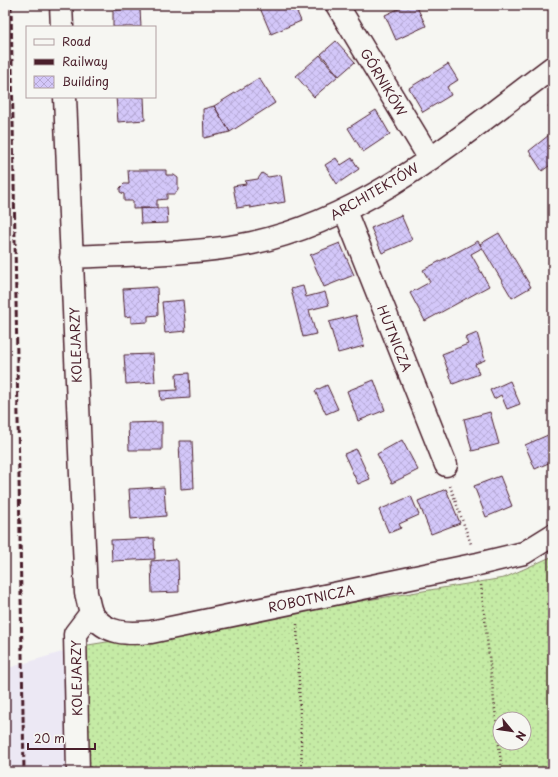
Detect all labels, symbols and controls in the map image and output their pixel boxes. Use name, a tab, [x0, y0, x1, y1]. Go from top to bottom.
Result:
legend	[26, 26, 156, 98]
text: Road	[62, 32, 91, 50]
street label: GÓRNIKÓW	[356, 45, 412, 120]
text: Railway	[62, 52, 108, 70]
text: Building	[62, 72, 109, 90]
street label: ARCHITEKTÓW	[326, 158, 422, 224]
street label: HUTNICZA	[373, 302, 417, 374]
street label: KOLEJARZY	[64, 307, 86, 383]
street label: ROBOTNICZA	[266, 580, 356, 616]
street label: KOLEJARZY	[66, 640, 86, 716]
north arrow	[492, 711, 532, 751]
scale bar	[28, 725, 95, 751]
text: N	[511, 728, 531, 744]
text: 20 m	[34, 729, 65, 747]

